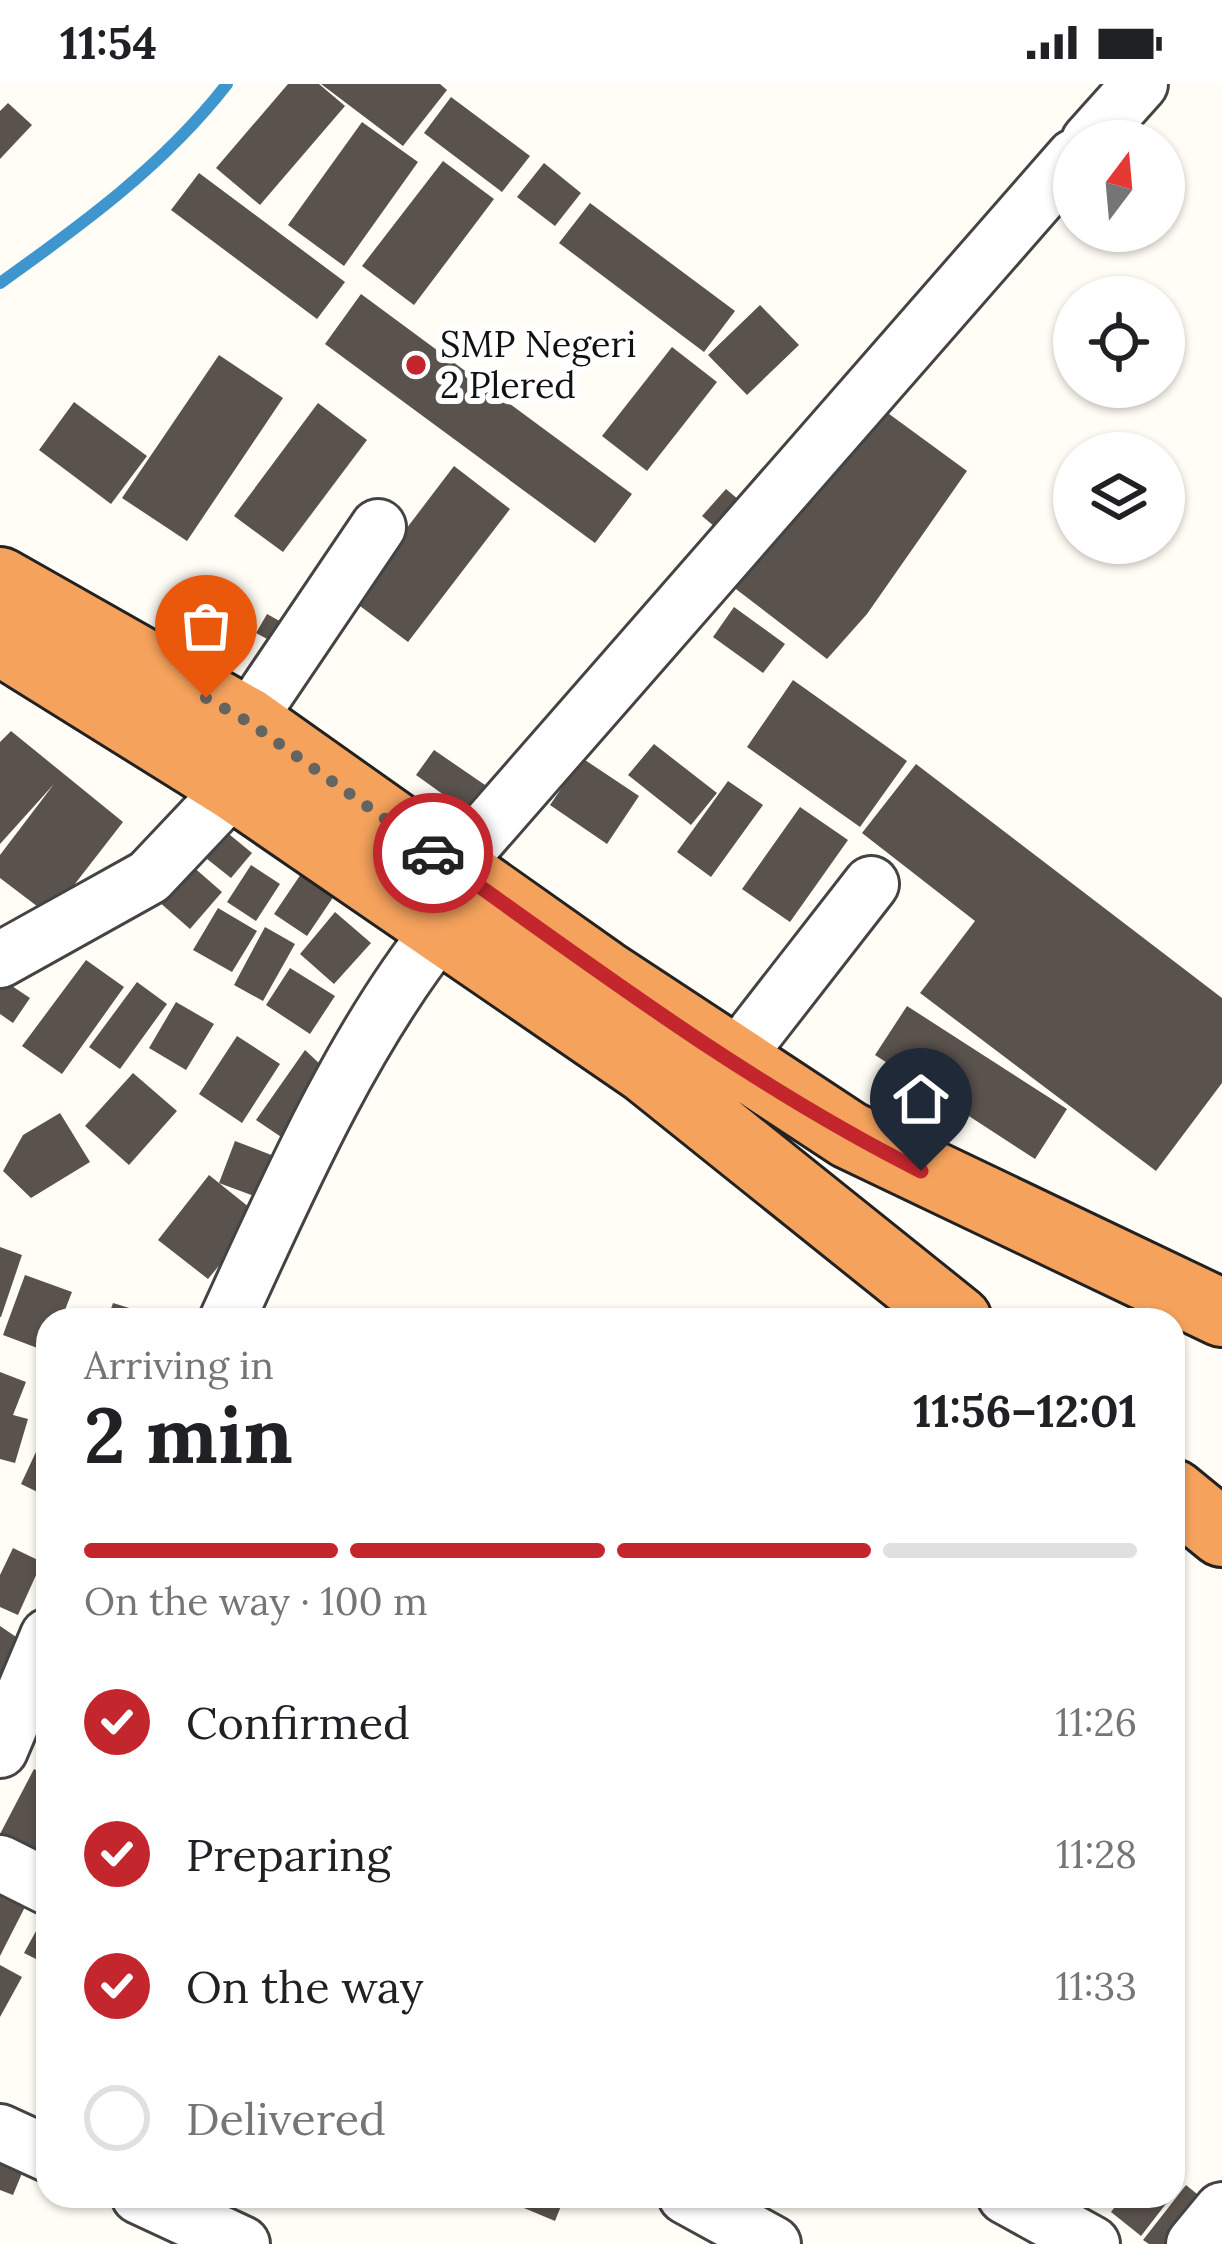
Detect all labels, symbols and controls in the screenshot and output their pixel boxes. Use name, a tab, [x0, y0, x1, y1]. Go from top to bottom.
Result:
text: 11:54	[60, 14, 157, 71]
north arrow	[1053, 120, 1185, 252]
map controls	[1053, 120, 1185, 564]
button: locate	[1053, 276, 1185, 408]
place label: SMP Negeri 2 Plered	[440, 321, 636, 408]
marker: SMP Negeri 2 Plered	[403, 352, 429, 378]
button: layers	[1053, 432, 1185, 564]
pin	[155, 575, 257, 698]
icon: bag	[173, 593, 239, 659]
courier	[373, 793, 493, 913]
icon: car	[400, 820, 466, 886]
pin	[870, 1048, 972, 1171]
icon: home	[888, 1066, 954, 1132]
text: Arriving in	[84, 1340, 274, 1390]
text: 11:56–12:01	[913, 1382, 1137, 1439]
text: 2 min	[84, 1385, 293, 1484]
text: On the way · 100 m	[84, 1576, 428, 1626]
icon: check	[84, 1689, 150, 1755]
text: Confirmed	[186, 1694, 410, 1751]
text: 11:26	[1055, 1697, 1137, 1747]
icon: check	[84, 1821, 150, 1887]
text: Preparing	[186, 1826, 391, 1883]
text: 11:28	[1056, 1829, 1137, 1879]
icon: check	[84, 1953, 150, 2019]
text: On the way	[186, 1958, 424, 2015]
text: 11:33	[1055, 1961, 1137, 2011]
text: Delivered	[186, 2090, 386, 2147]

